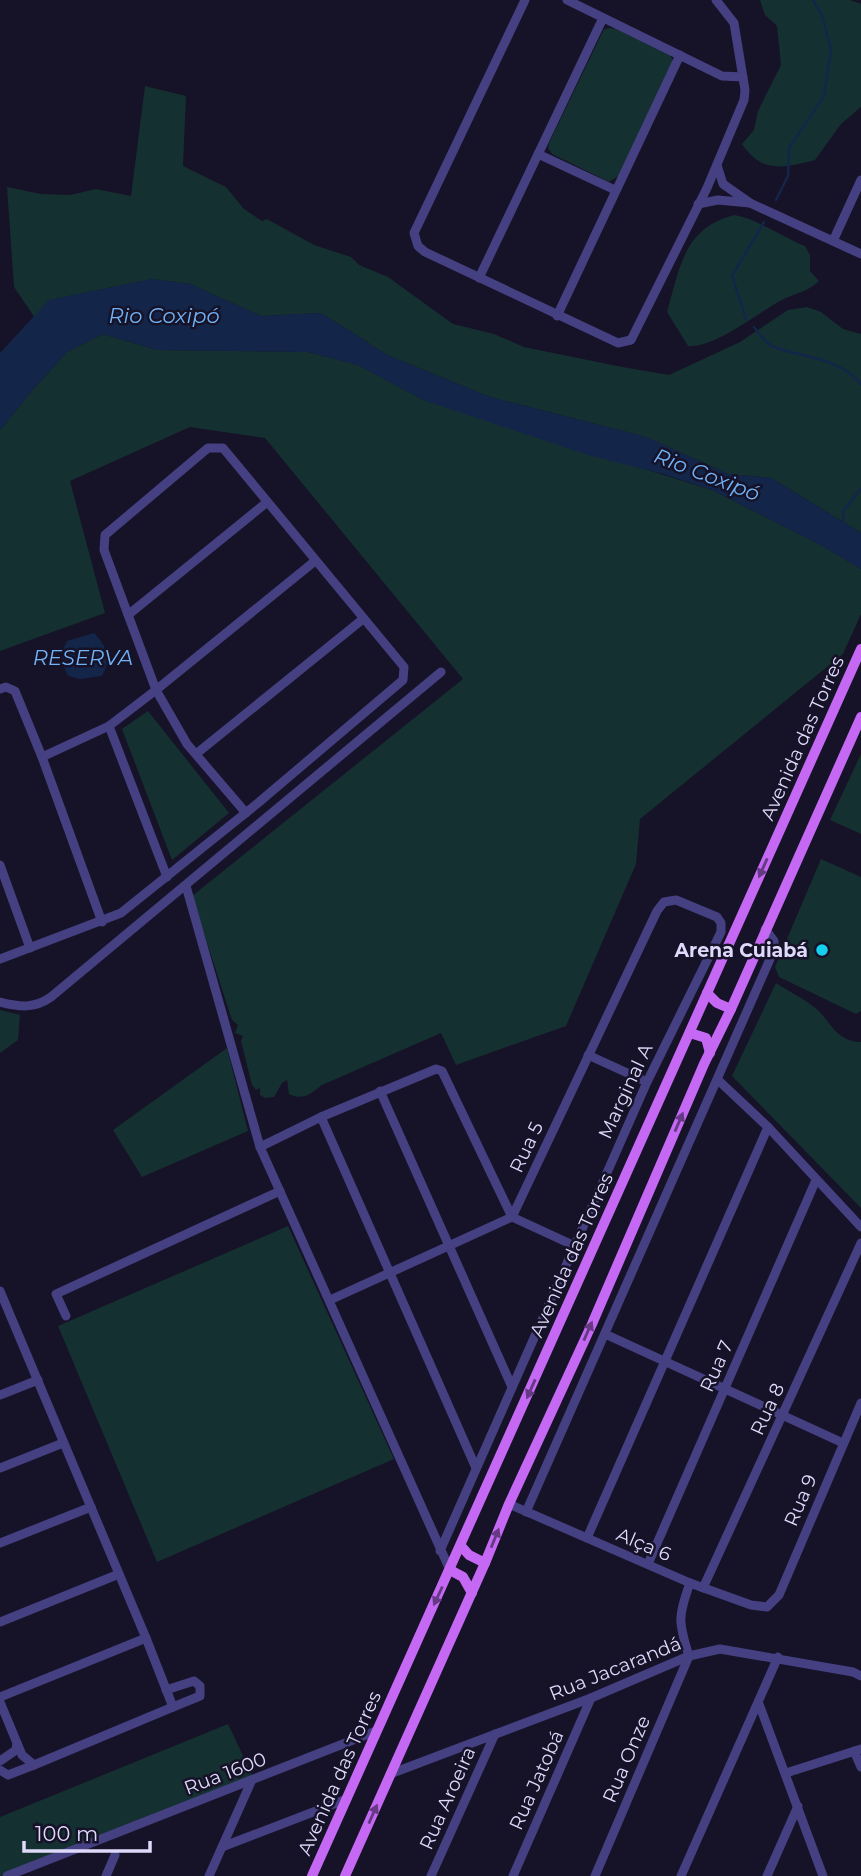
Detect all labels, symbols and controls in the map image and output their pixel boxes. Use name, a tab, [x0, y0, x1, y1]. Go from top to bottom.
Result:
water label: Rio Coxipó	[108, 303, 220, 328]
water label: Rio Coxipó	[651, 443, 764, 506]
water label: RESERVA	[33, 645, 133, 670]
street label: Avenida das Torres	[756, 653, 849, 824]
one-way arrow	[757, 857, 768, 878]
place label: Arena Cuiabá	[674, 939, 808, 962]
marker: Arena Cuiabá	[814, 942, 830, 958]
street label: Marginal A	[593, 1040, 658, 1143]
one-way arrow	[674, 1112, 685, 1133]
street label: Rua 5	[505, 1118, 548, 1176]
street label: Avenida das Torres	[525, 1170, 618, 1341]
one-way arrow	[582, 1321, 594, 1341]
street label: Rua 7	[695, 1337, 738, 1395]
one-way arrow	[525, 1378, 536, 1399]
street label: Rua 8	[745, 1380, 789, 1439]
street label: Rua 9	[779, 1471, 822, 1530]
street label: Alça 6	[613, 1523, 675, 1566]
one-way arrow	[489, 1528, 500, 1549]
one-way arrow	[432, 1586, 444, 1606]
street label: Rua Jacarandá	[546, 1632, 685, 1705]
street label: Avenida das Torres	[293, 1688, 386, 1859]
street label: Rua Onze	[598, 1712, 655, 1806]
street label: Rua Jatobá	[504, 1727, 569, 1834]
street label: Rua Aroeira	[415, 1743, 480, 1853]
street label: Rua 1600	[181, 1747, 270, 1800]
one-way arrow	[367, 1804, 379, 1824]
scale bar	[24, 1810, 150, 1854]
text: 100 m	[35, 1821, 98, 1846]

